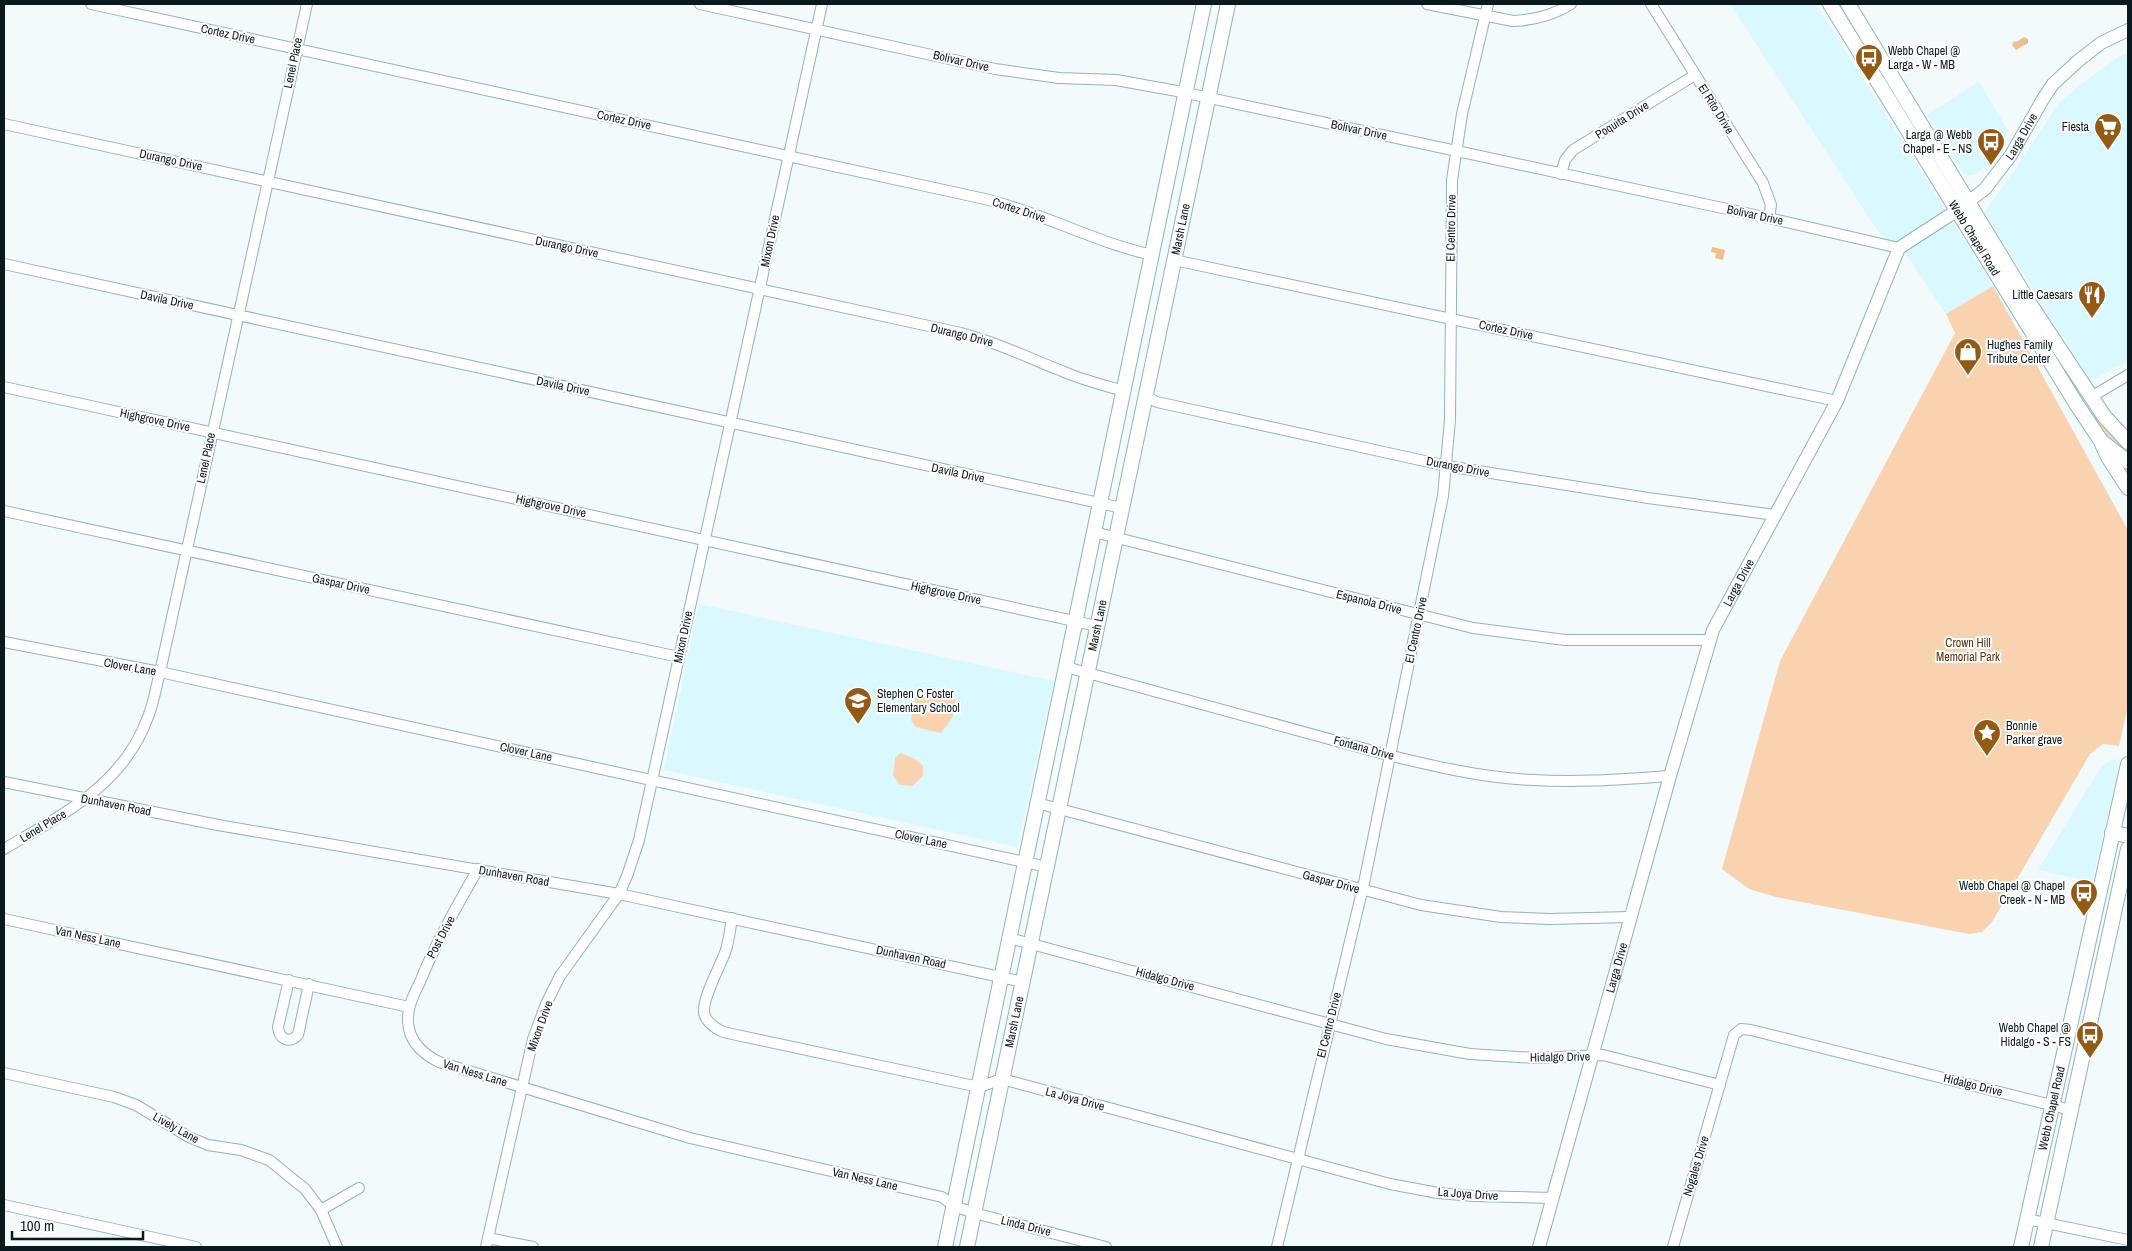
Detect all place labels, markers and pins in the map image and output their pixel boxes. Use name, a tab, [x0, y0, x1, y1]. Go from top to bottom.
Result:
bus stop icon: Webb Chapel @ Larga - W - MB	[1854, 43, 1884, 82]
place label: Webb Chapel @ Larga - W - MB	[1888, 43, 1960, 73]
supermarket icon: Fiesta	[2093, 112, 2123, 151]
place label: Fiesta	[2062, 119, 2090, 135]
place label: Larga @ Webb Chapel - E - NS	[1903, 127, 1972, 157]
bus stop icon: Larga @ Webb Chapel - E - NS	[1976, 127, 2006, 166]
restaurant icon: Little Caesars	[2077, 280, 2107, 319]
place label: Little Caesars	[2012, 287, 2073, 303]
shop icon: Hughes Family Tribute Center	[1953, 337, 1983, 376]
place label: Hughes Family Tribute Center	[1987, 337, 2053, 367]
school or university icon: Stephen C Foster Elementary School	[843, 686, 873, 725]
place label: Stephen C Foster Elementary School	[877, 686, 960, 716]
place icon: Bonnie Parker grave	[1972, 718, 2002, 757]
place label: Bonnie Parker grave	[2006, 718, 2062, 748]
place label: Webb Chapel @ Chapel Creek - N - MB	[1959, 878, 2065, 908]
bus stop icon: Webb Chapel @ Chapel Creek - N - MB	[2069, 878, 2099, 917]
place label: Webb Chapel @ Hidalgo - S - FS	[1999, 1020, 2071, 1050]
bus stop icon: Webb Chapel @ Hidalgo - S - FS	[2075, 1020, 2105, 1059]

